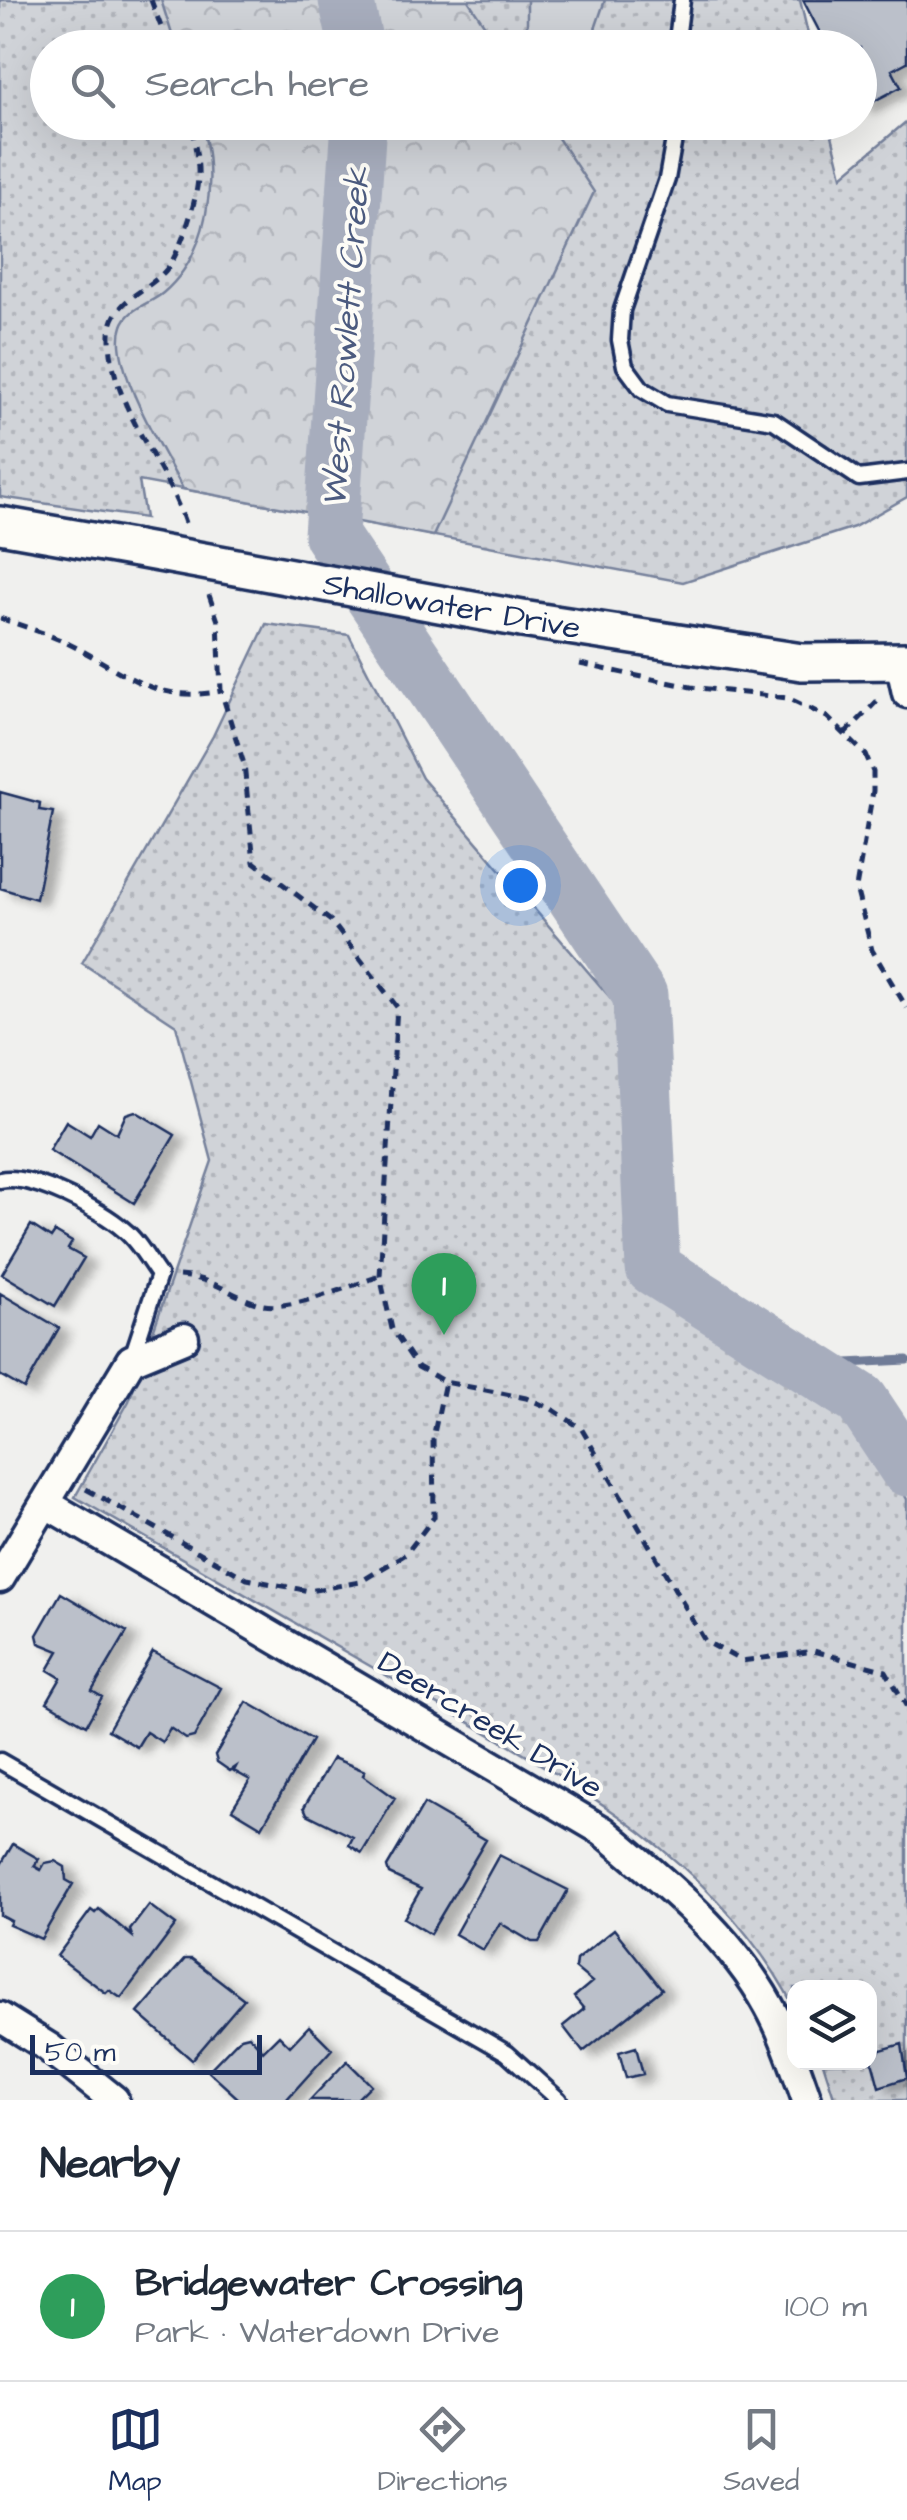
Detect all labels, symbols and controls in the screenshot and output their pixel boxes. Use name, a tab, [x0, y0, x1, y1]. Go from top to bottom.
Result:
search box	[30, 30, 877, 140]
icon: search	[65, 58, 120, 113]
text: Search here	[145, 59, 369, 111]
water label: West Rowlett Creek	[310, 164, 383, 509]
street label: Shallowater Drive	[319, 562, 584, 651]
your location	[495, 860, 546, 911]
pin: 1	[412, 1252, 476, 1335]
street label: Deercreek Drive	[369, 1640, 611, 1810]
map controls	[787, 1980, 877, 2070]
button: layers	[787, 1980, 877, 2070]
scale bar	[30, 2030, 262, 2074]
text: 50 m	[45, 2033, 116, 2072]
text: Nearby	[40, 2136, 180, 2194]
text: Bridgewater Crossing	[135, 2258, 522, 2310]
text: 1	[70, 2284, 75, 2329]
text: 100 m	[785, 2284, 867, 2329]
text: Park · Waterdown Drive	[135, 2310, 500, 2355]
tab: Map	[108, 2402, 163, 2501]
tab: Directions	[378, 2402, 508, 2501]
tab: Saved	[723, 2402, 799, 2501]

